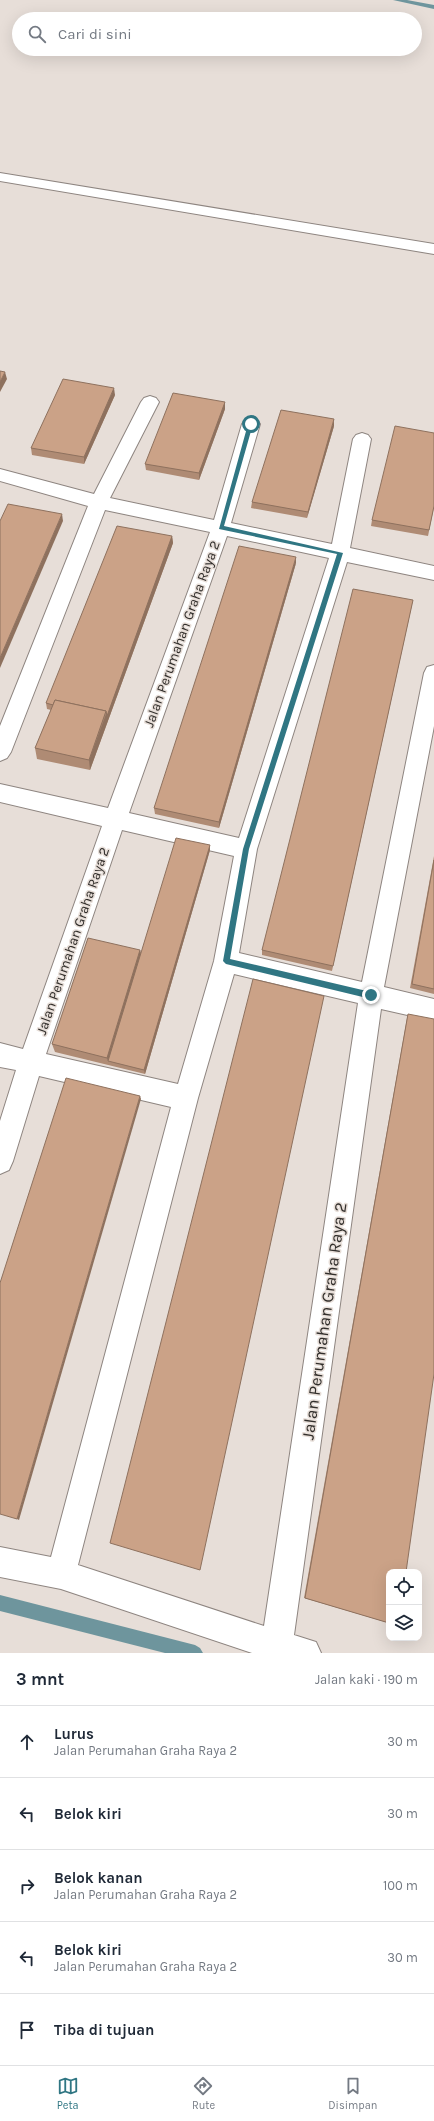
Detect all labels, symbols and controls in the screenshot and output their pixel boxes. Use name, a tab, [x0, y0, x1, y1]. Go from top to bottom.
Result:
search box	[12, 12, 422, 56]
icon: search	[26, 23, 48, 45]
text: Cari di sini	[58, 25, 132, 43]
route start	[242, 415, 260, 433]
street label: Jalan Perumahan Graha Raya 2	[140, 538, 224, 730]
street label: Jalan Perumahan Graha Raya 2	[33, 845, 113, 1037]
route end	[362, 986, 380, 1004]
street label: Jalan Perumahan Graha Raya 2	[297, 1201, 351, 1441]
map controls	[386, 1569, 422, 1641]
button: locate	[386, 1569, 422, 1605]
button: layers	[386, 1605, 422, 1641]
text: 3 mnt	[16, 1669, 64, 1689]
text: Jalan kaki · 190 m	[315, 1672, 418, 1687]
text: Lurus	[54, 1725, 94, 1743]
icon: ahead	[16, 1731, 38, 1753]
text: 30 m	[387, 1734, 418, 1749]
text: Jalan Perumahan Graha Raya 2	[54, 1743, 237, 1758]
icon: left	[16, 1803, 38, 1825]
text: Belok kiri	[54, 1805, 122, 1823]
text: 30 m	[387, 1806, 418, 1821]
text: Belok kanan	[54, 1869, 143, 1887]
icon: right	[16, 1875, 38, 1897]
text: 100 m	[383, 1878, 418, 1893]
text: Jalan Perumahan Graha Raya 2	[54, 1887, 237, 1902]
text: Belok kiri	[54, 1941, 122, 1959]
icon: left	[16, 1947, 38, 1969]
text: 30 m	[387, 1950, 418, 1965]
text: Jalan Perumahan Graha Raya 2	[54, 1959, 237, 1974]
icon: arrive	[16, 2019, 38, 2041]
text: Tiba di tujuan	[54, 2021, 154, 2039]
tab: Peta	[57, 2075, 79, 2112]
tab: Rute	[192, 2075, 215, 2112]
tab: Disimpan	[328, 2075, 377, 2112]

